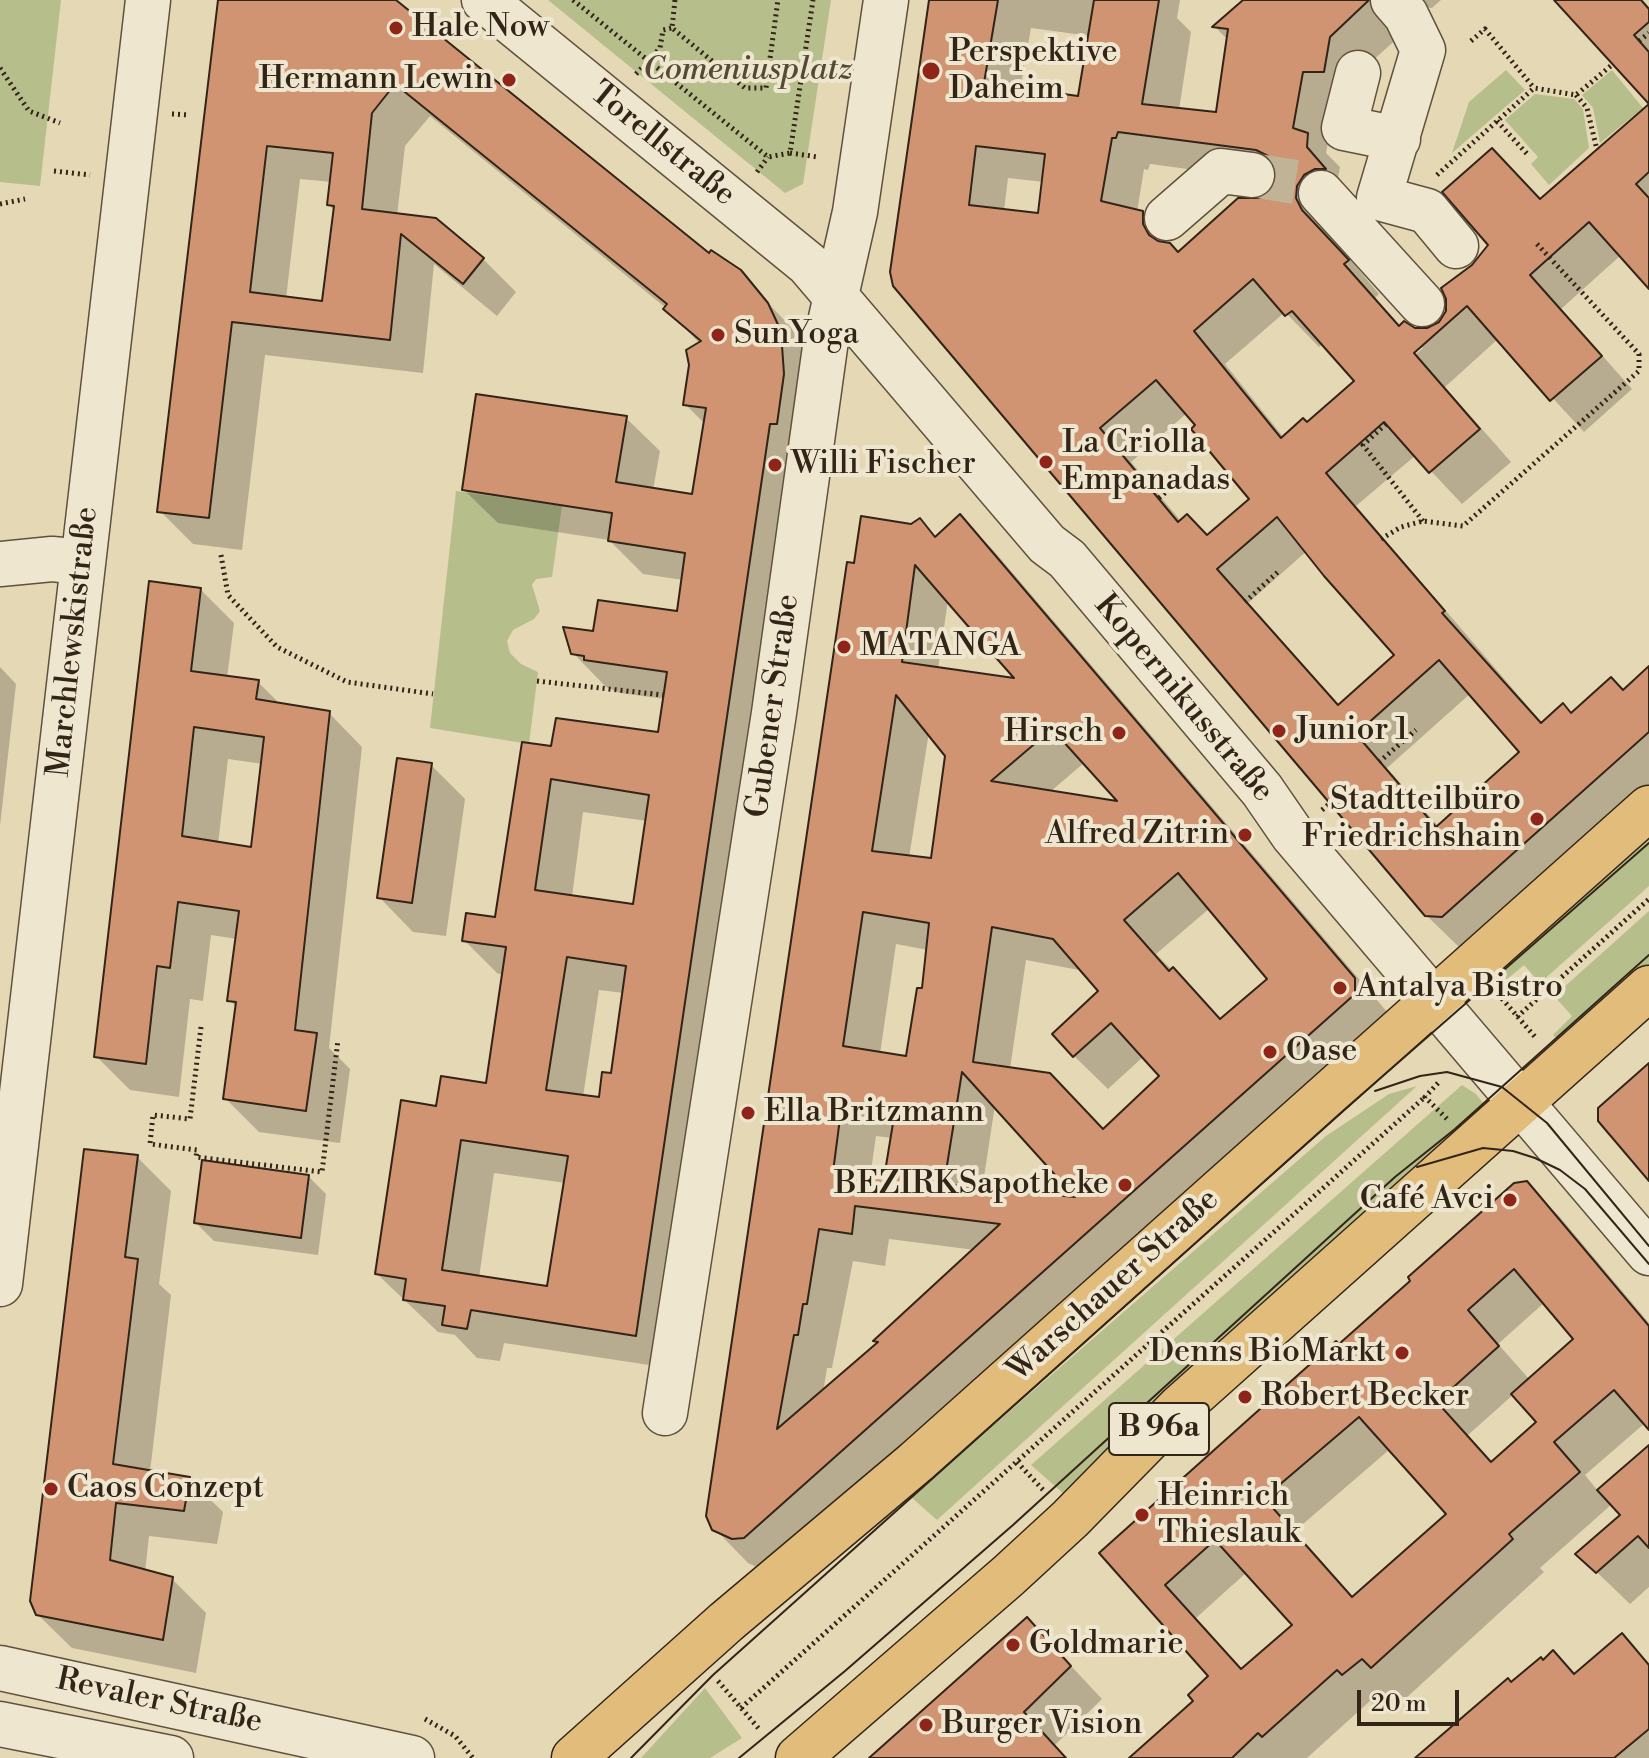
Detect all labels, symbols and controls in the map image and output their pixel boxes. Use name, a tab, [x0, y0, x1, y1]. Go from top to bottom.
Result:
place label: Hale Now	[412, 9, 549, 47]
marker: Hale Now	[387, 19, 405, 37]
place label: Perspektive Daheim	[949, 34, 1118, 109]
park label: Comeniusplatz	[643, 52, 853, 90]
marker: Perspektive Daheim	[920, 60, 942, 82]
place label: Hermann Lewin	[259, 61, 493, 99]
marker: Hermann Lewin	[500, 71, 518, 89]
street label: Torellstraße	[582, 75, 742, 215]
place label: SunYoga	[734, 316, 859, 354]
marker: SunYoga	[709, 326, 727, 344]
place label: La Criolla Empanadas	[1062, 425, 1230, 500]
place label: Willi Fischer	[791, 446, 976, 484]
marker: La Criolla Empanadas	[1037, 453, 1055, 471]
marker: Willi Fischer	[766, 456, 784, 474]
street label: Marchlewskistraße	[41, 505, 107, 779]
street label: Kopernikusstraße	[1085, 587, 1281, 811]
street label: Gubener Straße	[739, 592, 809, 820]
place label: MATANGA	[860, 628, 1021, 666]
marker: MATANGA	[835, 638, 853, 656]
place label: Junior 1	[1295, 712, 1409, 750]
place label: Hirsch	[1004, 714, 1103, 752]
marker: Junior 1	[1270, 722, 1288, 740]
marker: Hirsch	[1110, 724, 1128, 742]
place label: Stadtteilbüro Friedrichshain	[1302, 782, 1521, 857]
marker: Stadtteilbüro Friedrichshain	[1528, 810, 1546, 828]
place label: Alfred Zitrin	[1045, 816, 1229, 854]
marker: Alfred Zitrin	[1236, 826, 1254, 844]
place label: Antalya Bistro	[1356, 969, 1563, 1007]
marker: Antalya Bistro	[1331, 979, 1349, 997]
place label: Oase	[1286, 1033, 1357, 1071]
marker: Oase	[1261, 1043, 1279, 1061]
place label: Ella Britzmann	[764, 1094, 984, 1132]
marker: Ella Britzmann	[739, 1104, 757, 1122]
place label: BEZIRKSapotheke	[834, 1166, 1109, 1204]
marker: BEZIRKSapotheke	[1116, 1176, 1134, 1194]
street label: Warschauer Straße	[1001, 1181, 1227, 1391]
place label: Café Avci	[1360, 1181, 1494, 1219]
marker: Café Avci	[1501, 1191, 1519, 1209]
place label: Denns BioMarkt	[1149, 1334, 1386, 1372]
marker: Denns BioMarkt	[1393, 1344, 1411, 1362]
place label: Robert Becker	[1261, 1378, 1469, 1416]
marker: Robert Becker	[1236, 1388, 1254, 1406]
road number: B 96a	[1109, 1403, 1209, 1455]
place label: Caos Conzept	[67, 1470, 264, 1508]
place label: Heinrich Thieslauk	[1158, 1478, 1300, 1553]
marker: Caos Conzept	[42, 1480, 60, 1498]
marker: Heinrich Thieslauk	[1133, 1506, 1151, 1524]
place label: Goldmarie	[1029, 1626, 1184, 1664]
marker: Goldmarie	[1004, 1636, 1022, 1654]
street label: Revaler Straße	[52, 1661, 266, 1743]
scale bar	[1361, 1674, 1463, 1724]
text: 20 m	[1371, 1689, 1427, 1719]
place label: Burger Vision	[942, 1706, 1142, 1744]
marker: Burger Vision	[917, 1716, 935, 1734]

